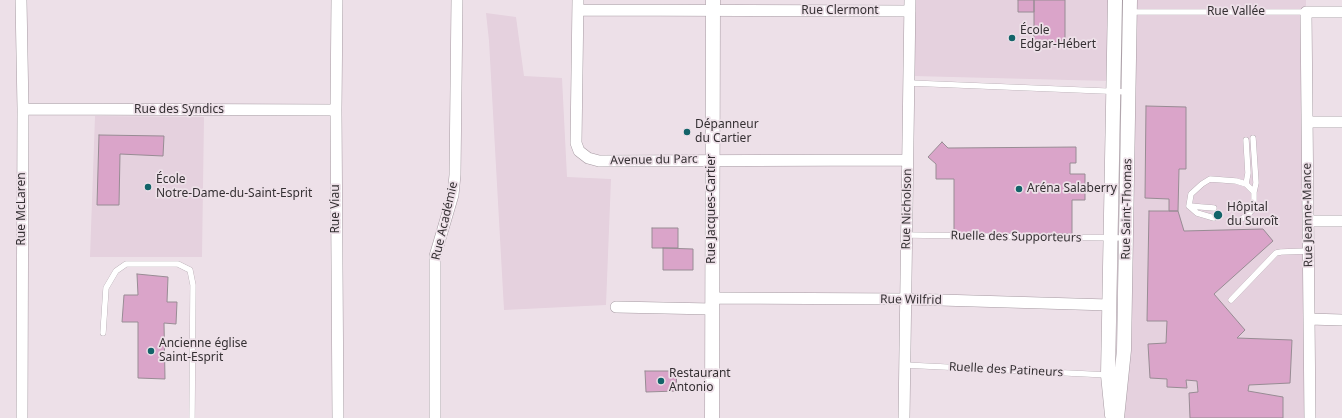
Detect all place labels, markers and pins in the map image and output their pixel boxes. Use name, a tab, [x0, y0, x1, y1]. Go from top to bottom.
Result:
place label: École Edgar-Hébert	[1020, 24, 1096, 52]
marker: École Edgar-Hébert	[1007, 33, 1017, 43]
place label: Dépanneur du Cartier	[695, 118, 759, 146]
marker: Dépanneur du Cartier	[682, 127, 692, 137]
place label: École Notre-Dame-du-Saint-Esprit	[156, 173, 312, 201]
marker: École Notre-Dame-du-Saint-Esprit	[143, 182, 153, 192]
place label: Aréna Salaberry	[1027, 182, 1117, 196]
marker: Aréna Salaberry	[1014, 184, 1024, 194]
place label: Hôpital du Suroît	[1227, 201, 1278, 229]
marker: Hôpital du Suroît	[1212, 209, 1224, 221]
place label: Ancienne église Saint-Esprit	[159, 337, 247, 365]
marker: Ancienne église Saint-Esprit	[146, 346, 156, 356]
place label: Restaurant Antonio	[669, 367, 731, 395]
marker: Restaurant Antonio	[656, 376, 666, 386]

